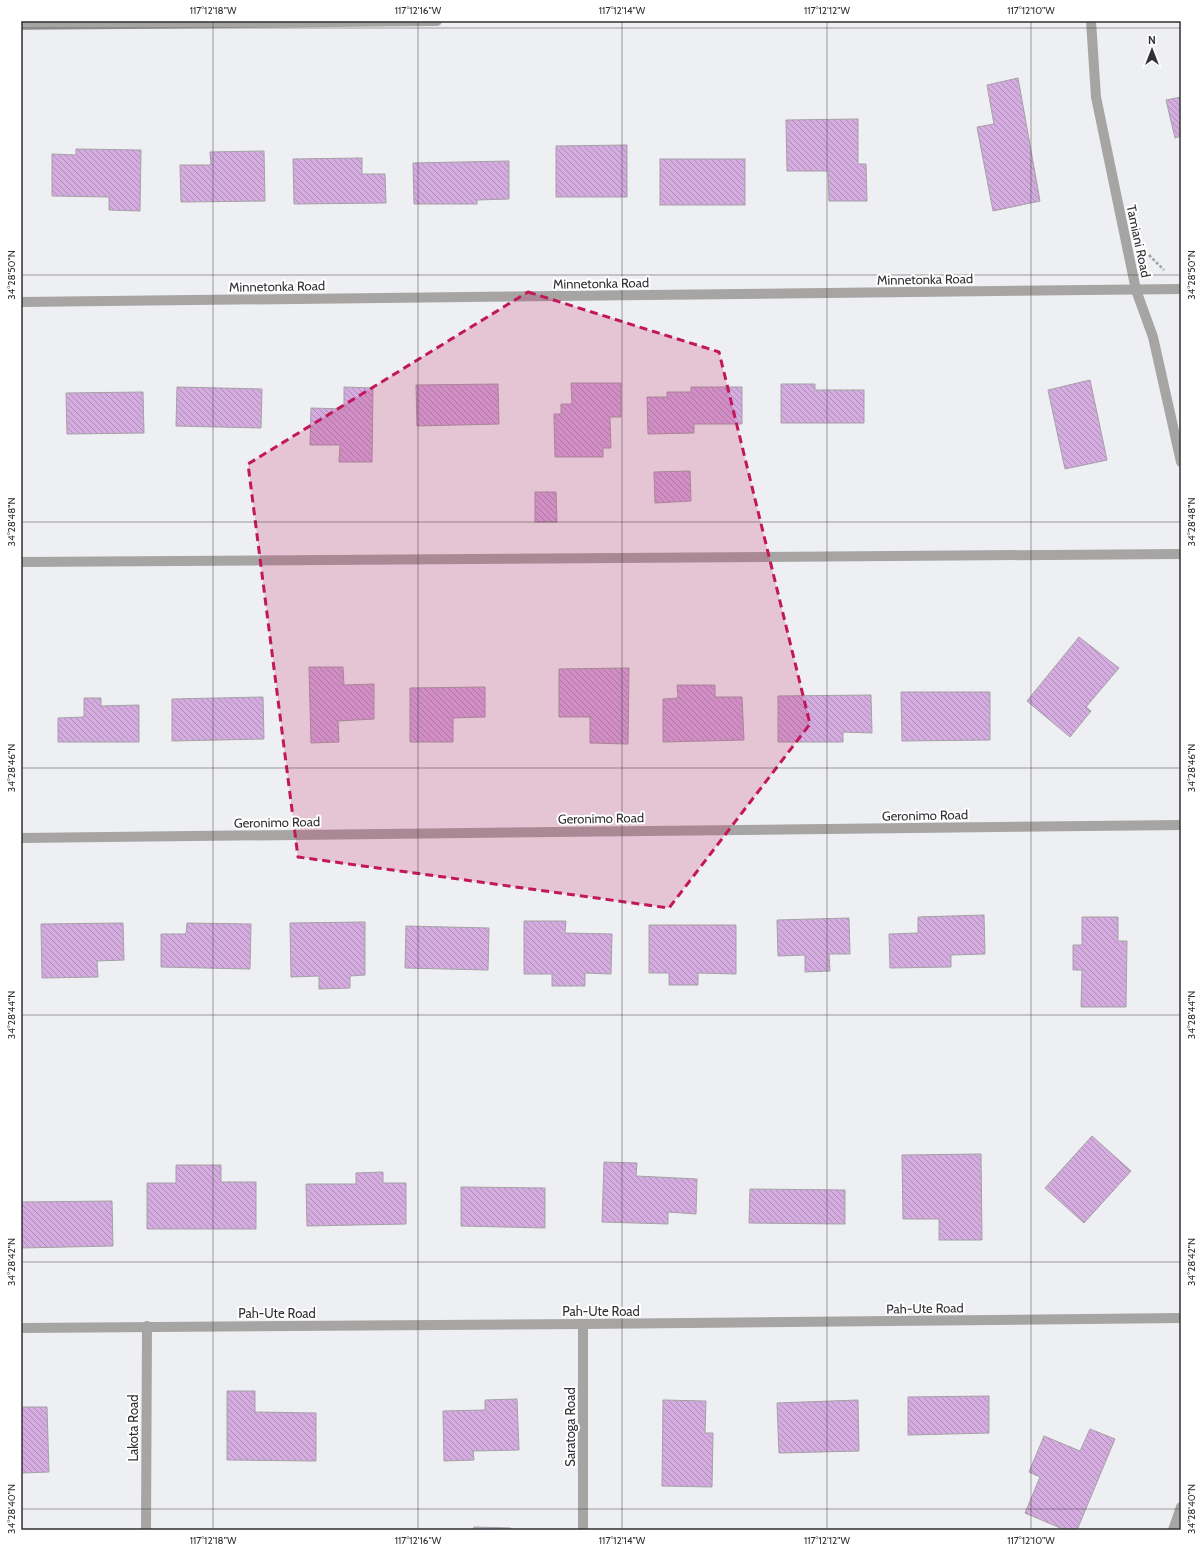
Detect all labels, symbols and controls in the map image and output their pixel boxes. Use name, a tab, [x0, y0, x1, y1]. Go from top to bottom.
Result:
text: 117°12'18"W	[190, 4, 237, 17]
text: 117°12'16"W	[395, 4, 442, 17]
text: 117°12'14"W	[599, 4, 646, 17]
text: 117°12'12"W	[804, 4, 850, 17]
text: 117°12'10"W	[1007, 4, 1055, 17]
north arrow	[1132, 30, 1172, 70]
text: N	[1148, 33, 1156, 47]
street label: Tamiani Road	[1123, 203, 1155, 279]
text: 34°28'50"N	[5, 250, 18, 300]
text: 34°28'50"N	[1185, 250, 1198, 300]
street label: Minnetonka Road	[877, 270, 973, 288]
street label: Minnetonka Road	[553, 274, 649, 292]
street label: Minnetonka Road	[229, 277, 325, 295]
text: 34°28'48"N	[5, 498, 18, 546]
text: 34°28'48"N	[1185, 498, 1198, 546]
text: 34°28'46"N	[5, 744, 18, 792]
text: 34°28'46"N	[1185, 744, 1198, 792]
street label: Geronimo Road	[882, 806, 968, 824]
street label: Geronimo Road	[558, 809, 644, 827]
street label: Geronimo Road	[234, 813, 320, 831]
text: 34°28'44"N	[5, 991, 18, 1039]
text: 34°28'44"N	[1185, 991, 1198, 1039]
text: 34°28'42"N	[5, 1238, 18, 1286]
text: 34°28'42"N	[1185, 1238, 1198, 1286]
street label: Pah-Ute Road	[886, 1299, 964, 1317]
street label: Pah-Ute Road	[562, 1303, 640, 1319]
street label: Pah-Ute Road	[238, 1305, 316, 1321]
street label: Saratoga Road	[562, 1387, 578, 1467]
street label: Lakota Road	[125, 1394, 141, 1462]
text: 34°28'40"N	[5, 1484, 18, 1534]
text: 34°28'40"N	[1185, 1484, 1198, 1534]
text: 117°12'18"W	[190, 1534, 237, 1547]
text: 117°12'16"W	[395, 1534, 442, 1547]
text: 117°12'14"W	[599, 1534, 646, 1547]
text: 117°12'12"W	[804, 1534, 850, 1547]
text: 117°12'10"W	[1007, 1534, 1055, 1547]

